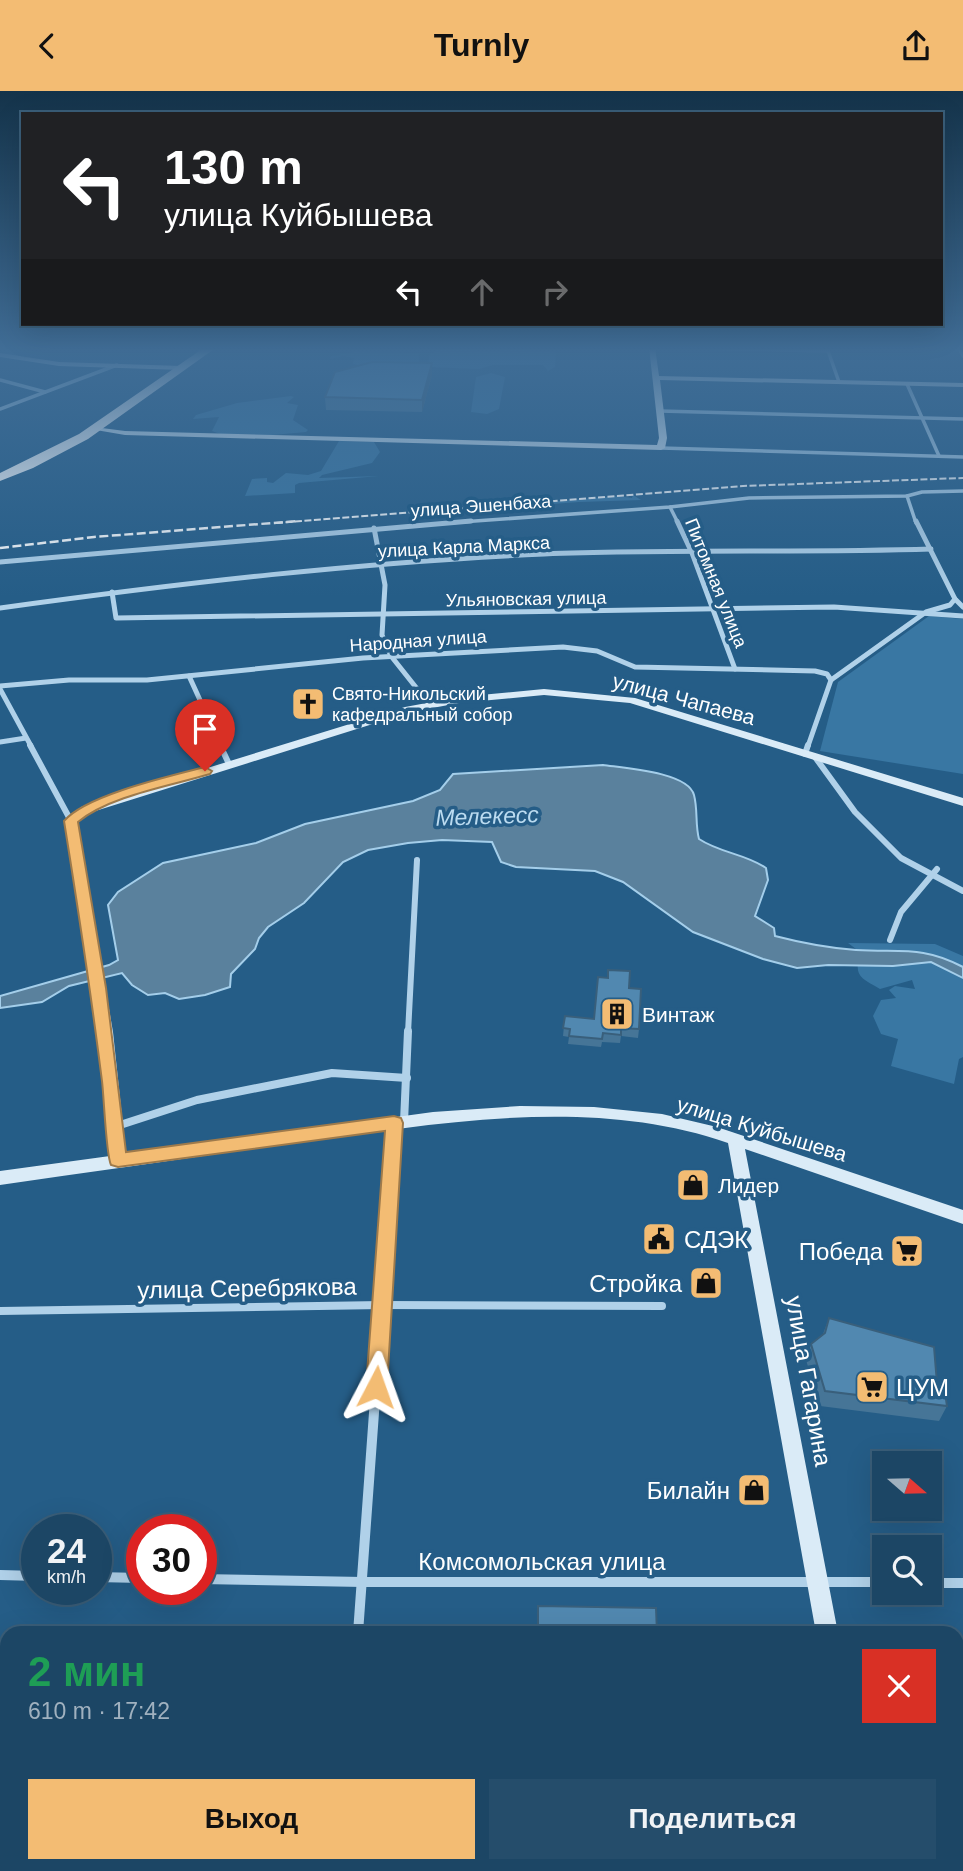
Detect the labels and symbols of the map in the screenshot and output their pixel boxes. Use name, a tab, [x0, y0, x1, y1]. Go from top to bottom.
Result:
street label: улица Эшенбаха	[410, 491, 553, 521]
street label: Питомная улица	[681, 515, 751, 651]
street label: улица Карла Маркса	[377, 532, 551, 561]
street label: Ульяновская улица	[445, 588, 607, 610]
street label: Народная улица	[349, 626, 488, 656]
street label: улица Чапаева	[610, 669, 758, 729]
place label: Свято-Никольский кафедральный собор	[332, 684, 513, 725]
church icon: Свято-Никольский кафедральный собор	[289, 685, 327, 723]
pin	[175, 699, 235, 771]
water label: Мелекесс	[435, 801, 540, 831]
building icon: Винтаж	[598, 995, 636, 1033]
place label: Винтаж	[642, 1003, 714, 1026]
street label: улица Куйбышева	[674, 1092, 850, 1166]
shop icon: Лидер	[674, 1166, 712, 1204]
place label: Лидер	[718, 1174, 779, 1197]
public building icon: СДЭК	[640, 1220, 678, 1258]
place label: СДЭК	[684, 1226, 748, 1253]
supermarket icon: Победа	[888, 1232, 926, 1270]
place label: Победа	[799, 1238, 884, 1265]
shop icon: Стройка	[687, 1264, 725, 1302]
place label: Стройка	[589, 1270, 683, 1297]
street label: улица Серебрякова	[137, 1273, 358, 1303]
street label: улица Гагарина	[781, 1294, 837, 1469]
position arrow	[339, 1350, 413, 1424]
supermarket icon: ЦУМ	[853, 1368, 891, 1406]
place label: ЦУМ	[896, 1374, 949, 1401]
north arrow	[872, 1451, 942, 1521]
shop icon: Билайн	[735, 1471, 773, 1509]
place label: Билайн	[647, 1477, 730, 1504]
speed limit sign: 30	[126, 1514, 217, 1605]
street label: Комсомольская улица	[418, 1548, 666, 1575]

